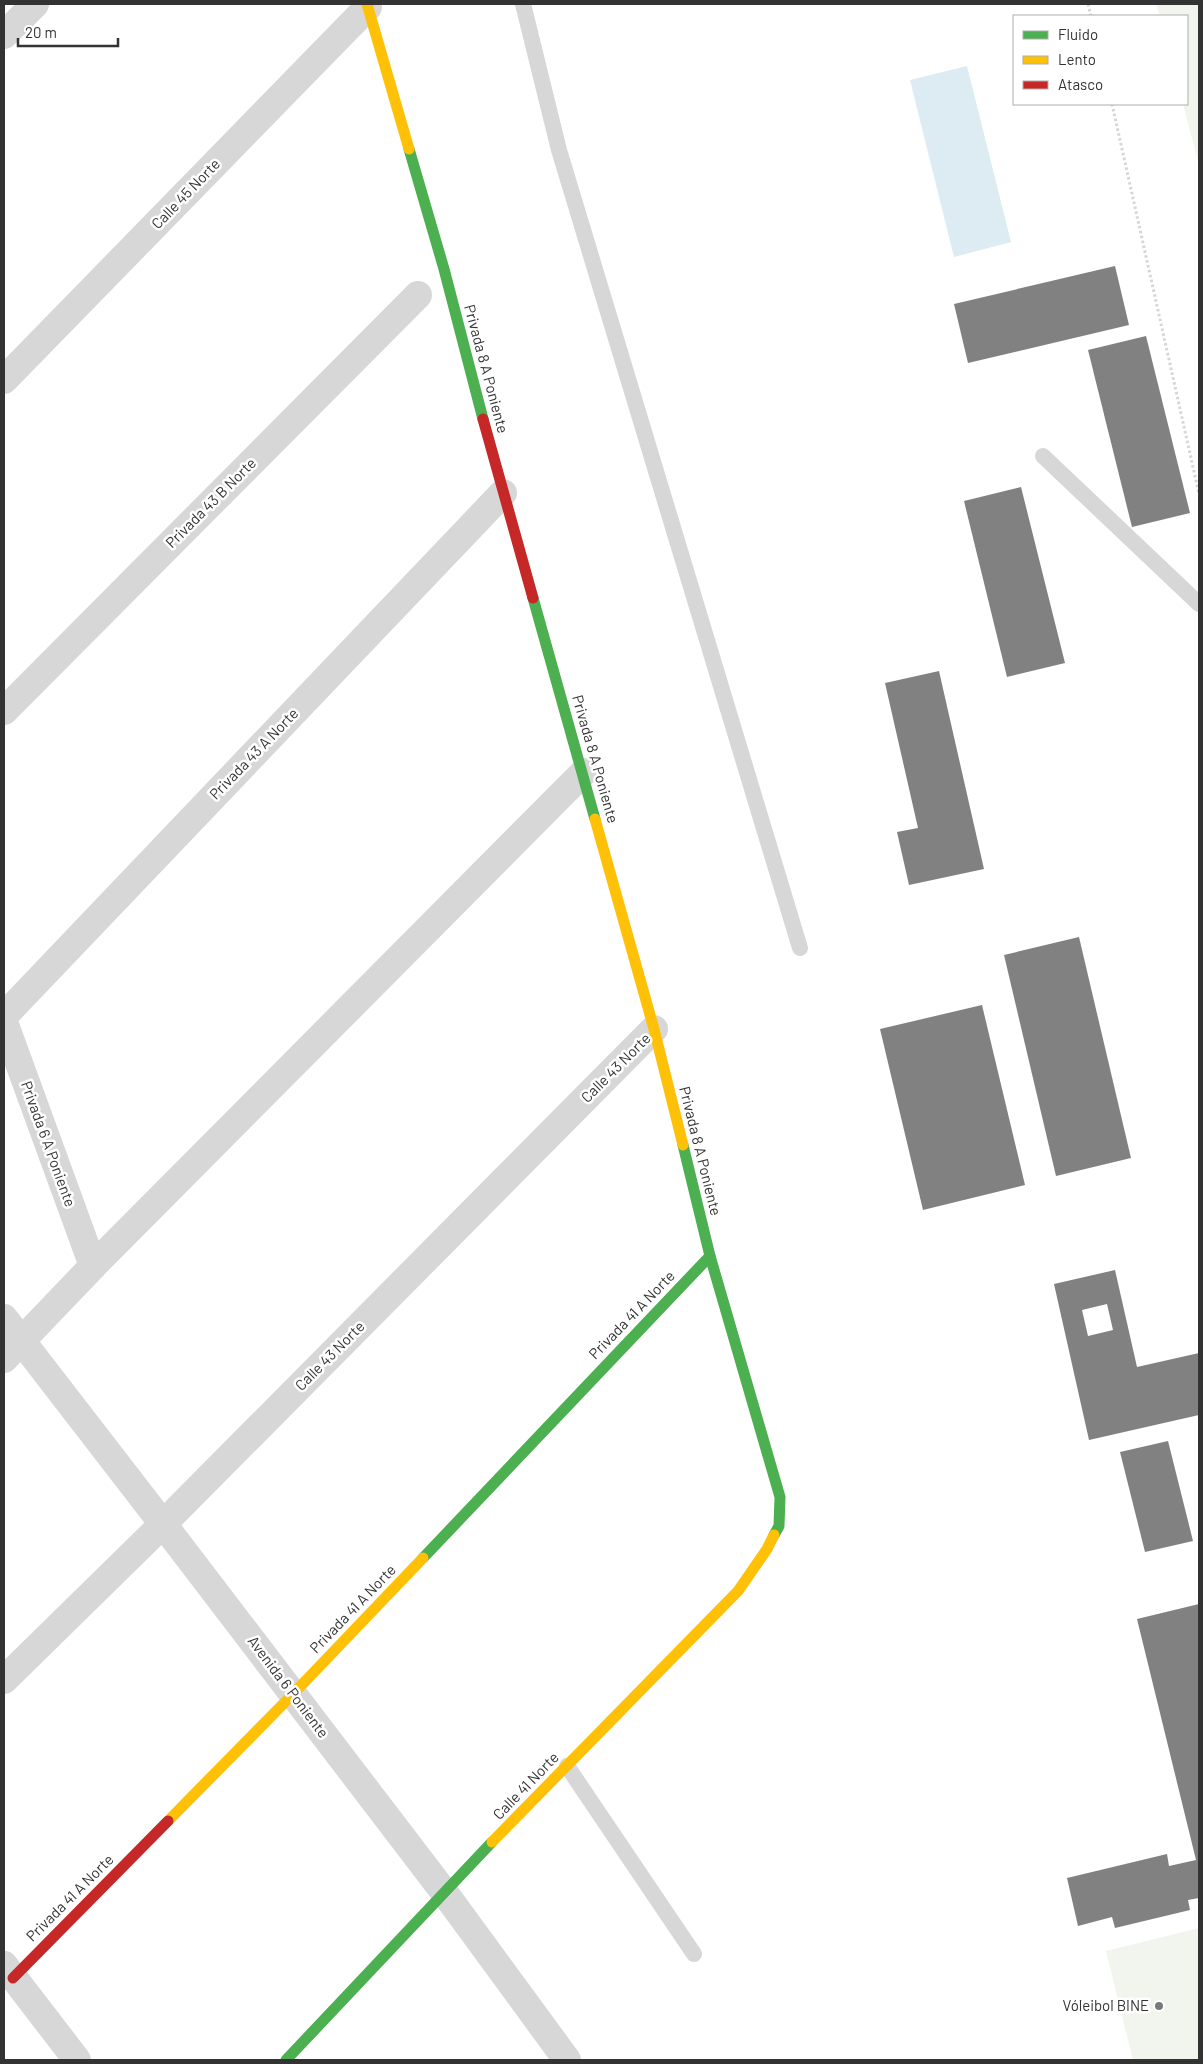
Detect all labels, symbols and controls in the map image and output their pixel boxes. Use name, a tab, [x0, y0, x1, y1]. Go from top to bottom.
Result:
scale bar	[18, 15, 118, 47]
legend	[1013, 15, 1188, 105]
text: 20 m	[25, 23, 57, 41]
text: Fluido	[1058, 25, 1098, 43]
text: Lento	[1058, 50, 1096, 68]
text: Atasco	[1058, 75, 1103, 93]
street label: Calle 45 Norte	[147, 154, 223, 232]
street label: Privada 8 A Poniente	[461, 302, 513, 435]
street label: Privada 43 B Norte	[161, 453, 259, 551]
street label: Privada 8 A Poniente	[569, 693, 623, 825]
street label: Privada 43 A Norte	[205, 704, 301, 803]
street label: Calle 43 Norte	[577, 1029, 654, 1106]
street label: Privada 6 A Poniente	[18, 1078, 80, 1209]
street label: Privada 8 A Poniente	[676, 1084, 726, 1217]
street label: Privada 41 A Norte	[584, 1266, 678, 1362]
street label: Calle 43 Norte	[291, 1317, 368, 1394]
street label: Privada 41 A Norte	[305, 1560, 399, 1656]
street label: Avenida 6 Poniente	[245, 1632, 333, 1741]
street label: Calle 41 Norte	[489, 1748, 562, 1823]
street label: Privada 41 A Norte	[22, 1850, 117, 1945]
place label: Vóleibol BINE	[1063, 1996, 1149, 2014]
marker: Vóleibol BINE	[1153, 2000, 1165, 2012]

